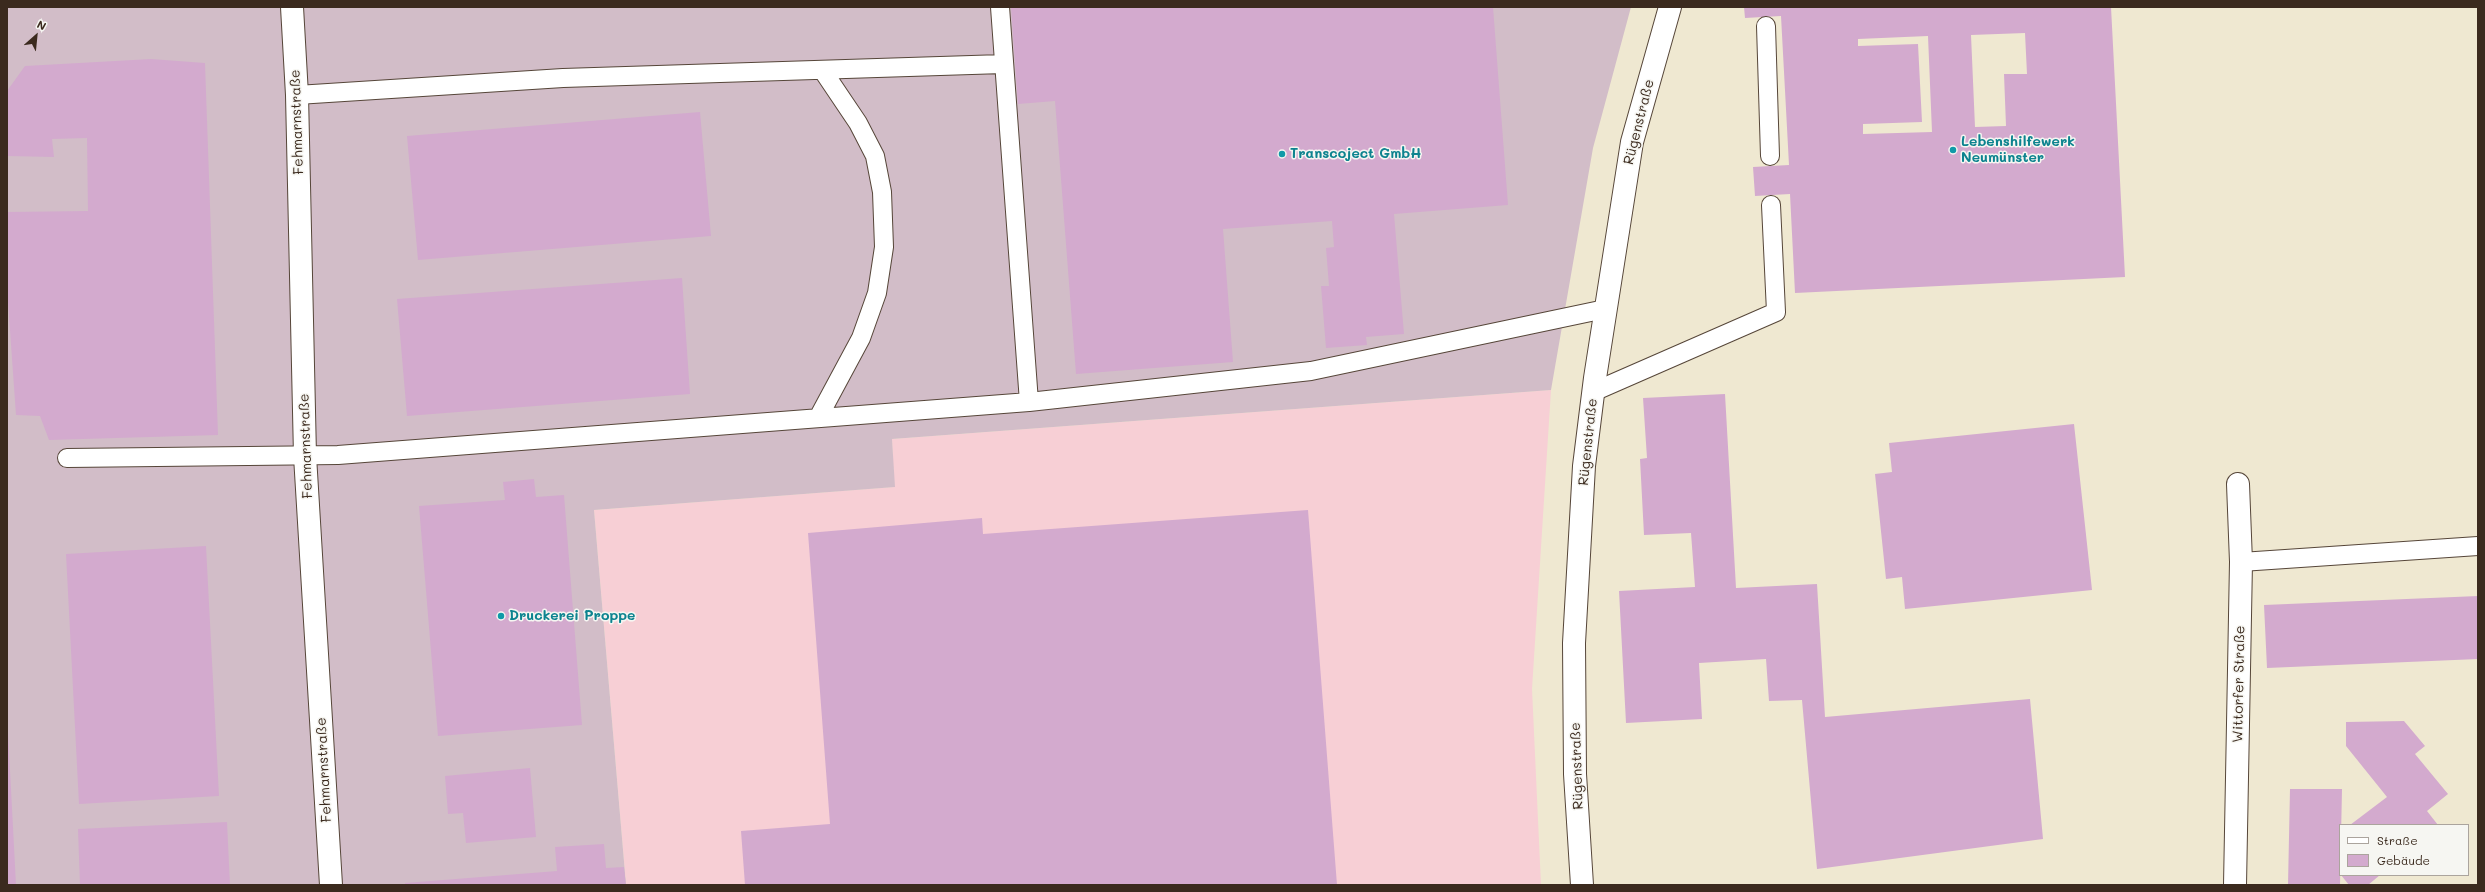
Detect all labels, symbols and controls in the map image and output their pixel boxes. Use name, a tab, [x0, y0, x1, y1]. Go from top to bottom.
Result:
north arrow	[16, 16, 56, 56]
text: N	[35, 16, 49, 33]
street label: Fehmarnstraße	[287, 69, 307, 175]
street label: Rügenstraße	[1620, 78, 1658, 166]
place label: Lebenshilfewerk Neumünster	[1961, 134, 2075, 166]
marker: Lebenshilfewerk Neumünster	[1948, 145, 1958, 155]
place label: Transcoject GmbH	[1290, 146, 1421, 162]
marker: Transcoject GmbH	[1277, 149, 1287, 159]
street label: Fehmarnstraße	[296, 393, 316, 499]
street label: Rügenstraße	[1575, 398, 1601, 486]
place label: Druckerei Proppe	[509, 608, 635, 624]
marker: Druckerei Proppe	[496, 611, 506, 621]
street label: Wittorfer Straße	[2230, 625, 2248, 743]
street label: Fehmarnstraße	[313, 717, 335, 823]
street label: Rügenstraße	[1567, 722, 1587, 810]
legend	[2339, 824, 2469, 876]
text: Straße	[2377, 832, 2418, 848]
text: Gebäude	[2377, 852, 2430, 868]

